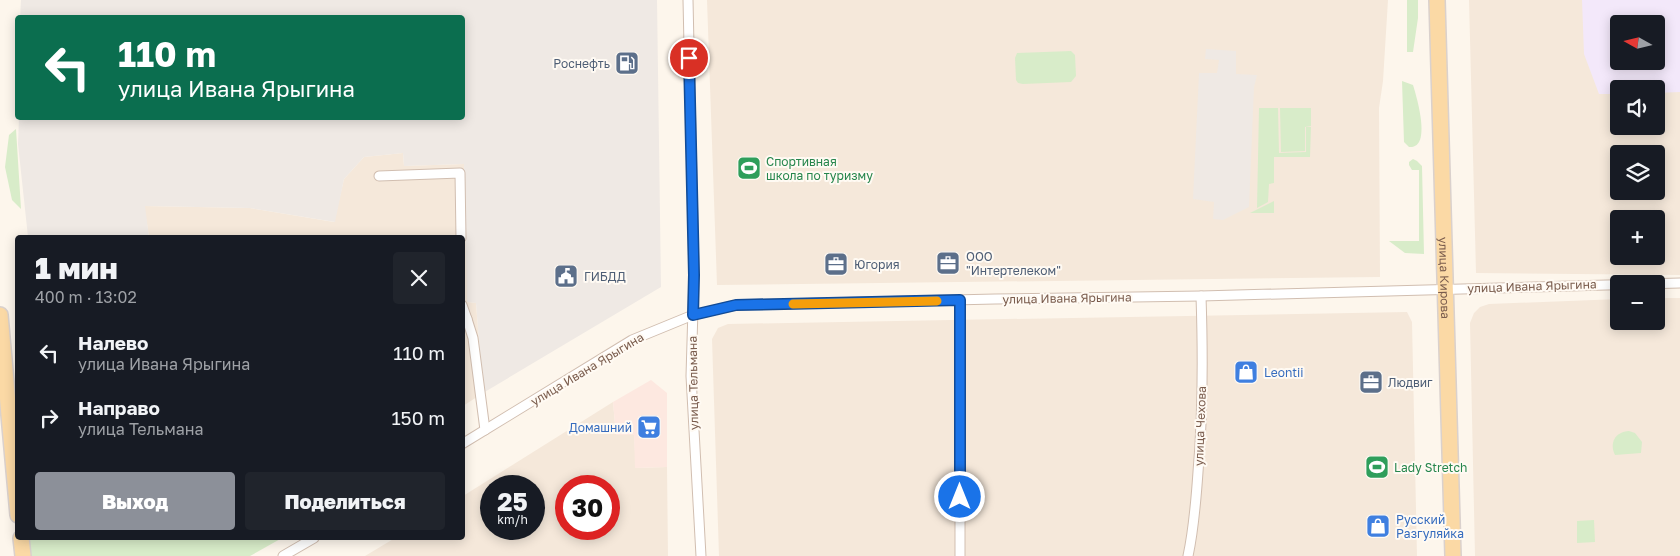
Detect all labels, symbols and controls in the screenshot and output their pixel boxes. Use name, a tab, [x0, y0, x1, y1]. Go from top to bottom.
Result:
north arrow	[1610, 15, 1665, 70]
map controls	[1610, 15, 1665, 330]
text: 110 m	[118, 33, 216, 75]
icon: left	[35, 35, 100, 100]
pin	[668, 37, 710, 79]
icon: arrive	[675, 44, 703, 72]
fuel station icon: Роснефть	[614, 50, 640, 76]
place label: Роснефть	[553, 56, 610, 71]
text: улица Ивана Ярыгина	[118, 75, 355, 102]
button: sound	[1610, 80, 1665, 135]
button: layers	[1610, 145, 1665, 200]
place label: Спортивная школа по туризму	[766, 154, 873, 183]
sports icon: Спортивная школа по туризму	[736, 155, 762, 181]
button: +	[1610, 210, 1665, 265]
street label: улица Кирова	[1436, 237, 1454, 319]
place label: ООО "Интертелеком"	[966, 249, 1061, 278]
text: 1 мин	[35, 250, 118, 286]
office icon: ООО "Интертелеком"	[935, 250, 961, 276]
office icon: Югория	[823, 251, 849, 277]
button: close	[393, 252, 445, 304]
place label: Югория	[854, 257, 900, 272]
public building icon: ГИБДД	[553, 263, 579, 289]
place label: ГИБДД	[584, 269, 626, 284]
button: −	[1610, 275, 1665, 330]
street label: улица Ивана Ярыгина	[1467, 276, 1597, 296]
text: 400 m · 13:02	[35, 287, 137, 307]
street label: улица Ивана Ярыгина	[1002, 289, 1132, 307]
street label: улица Ивана Ярыгина	[528, 329, 646, 409]
text: Налево	[78, 331, 148, 354]
street label: улица Тельмана	[685, 336, 701, 430]
icon: left	[35, 339, 63, 367]
text: 110 m	[393, 341, 445, 364]
text: улица Ивана Ярыгина	[78, 354, 250, 374]
shop icon: Leontii	[1233, 359, 1259, 385]
place label: Leontii	[1264, 365, 1303, 380]
office icon: Людвиг	[1358, 369, 1384, 395]
place label: Людвиг	[1388, 375, 1433, 390]
street label: улица Чехова	[1191, 386, 1209, 466]
text: Направо	[78, 396, 160, 419]
icon: right	[35, 404, 63, 432]
text: 150 m	[391, 406, 445, 429]
supermarket icon: Домашний	[636, 414, 662, 440]
text: улица Тельмана	[78, 419, 204, 439]
place label: Домашний	[569, 420, 632, 435]
sports icon: Lady Stretch	[1364, 454, 1390, 480]
place label: Lady Stretch	[1394, 460, 1467, 475]
position arrow	[933, 470, 985, 522]
button: Выход	[35, 472, 235, 530]
button: Поделиться	[245, 472, 445, 530]
speed limit sign: 30	[555, 475, 620, 540]
text: 25	[497, 486, 528, 517]
text: km/h	[497, 512, 528, 527]
place label: Русский Разгуляйка	[1396, 512, 1464, 541]
shop icon: Русский Разгуляйка	[1365, 513, 1391, 539]

